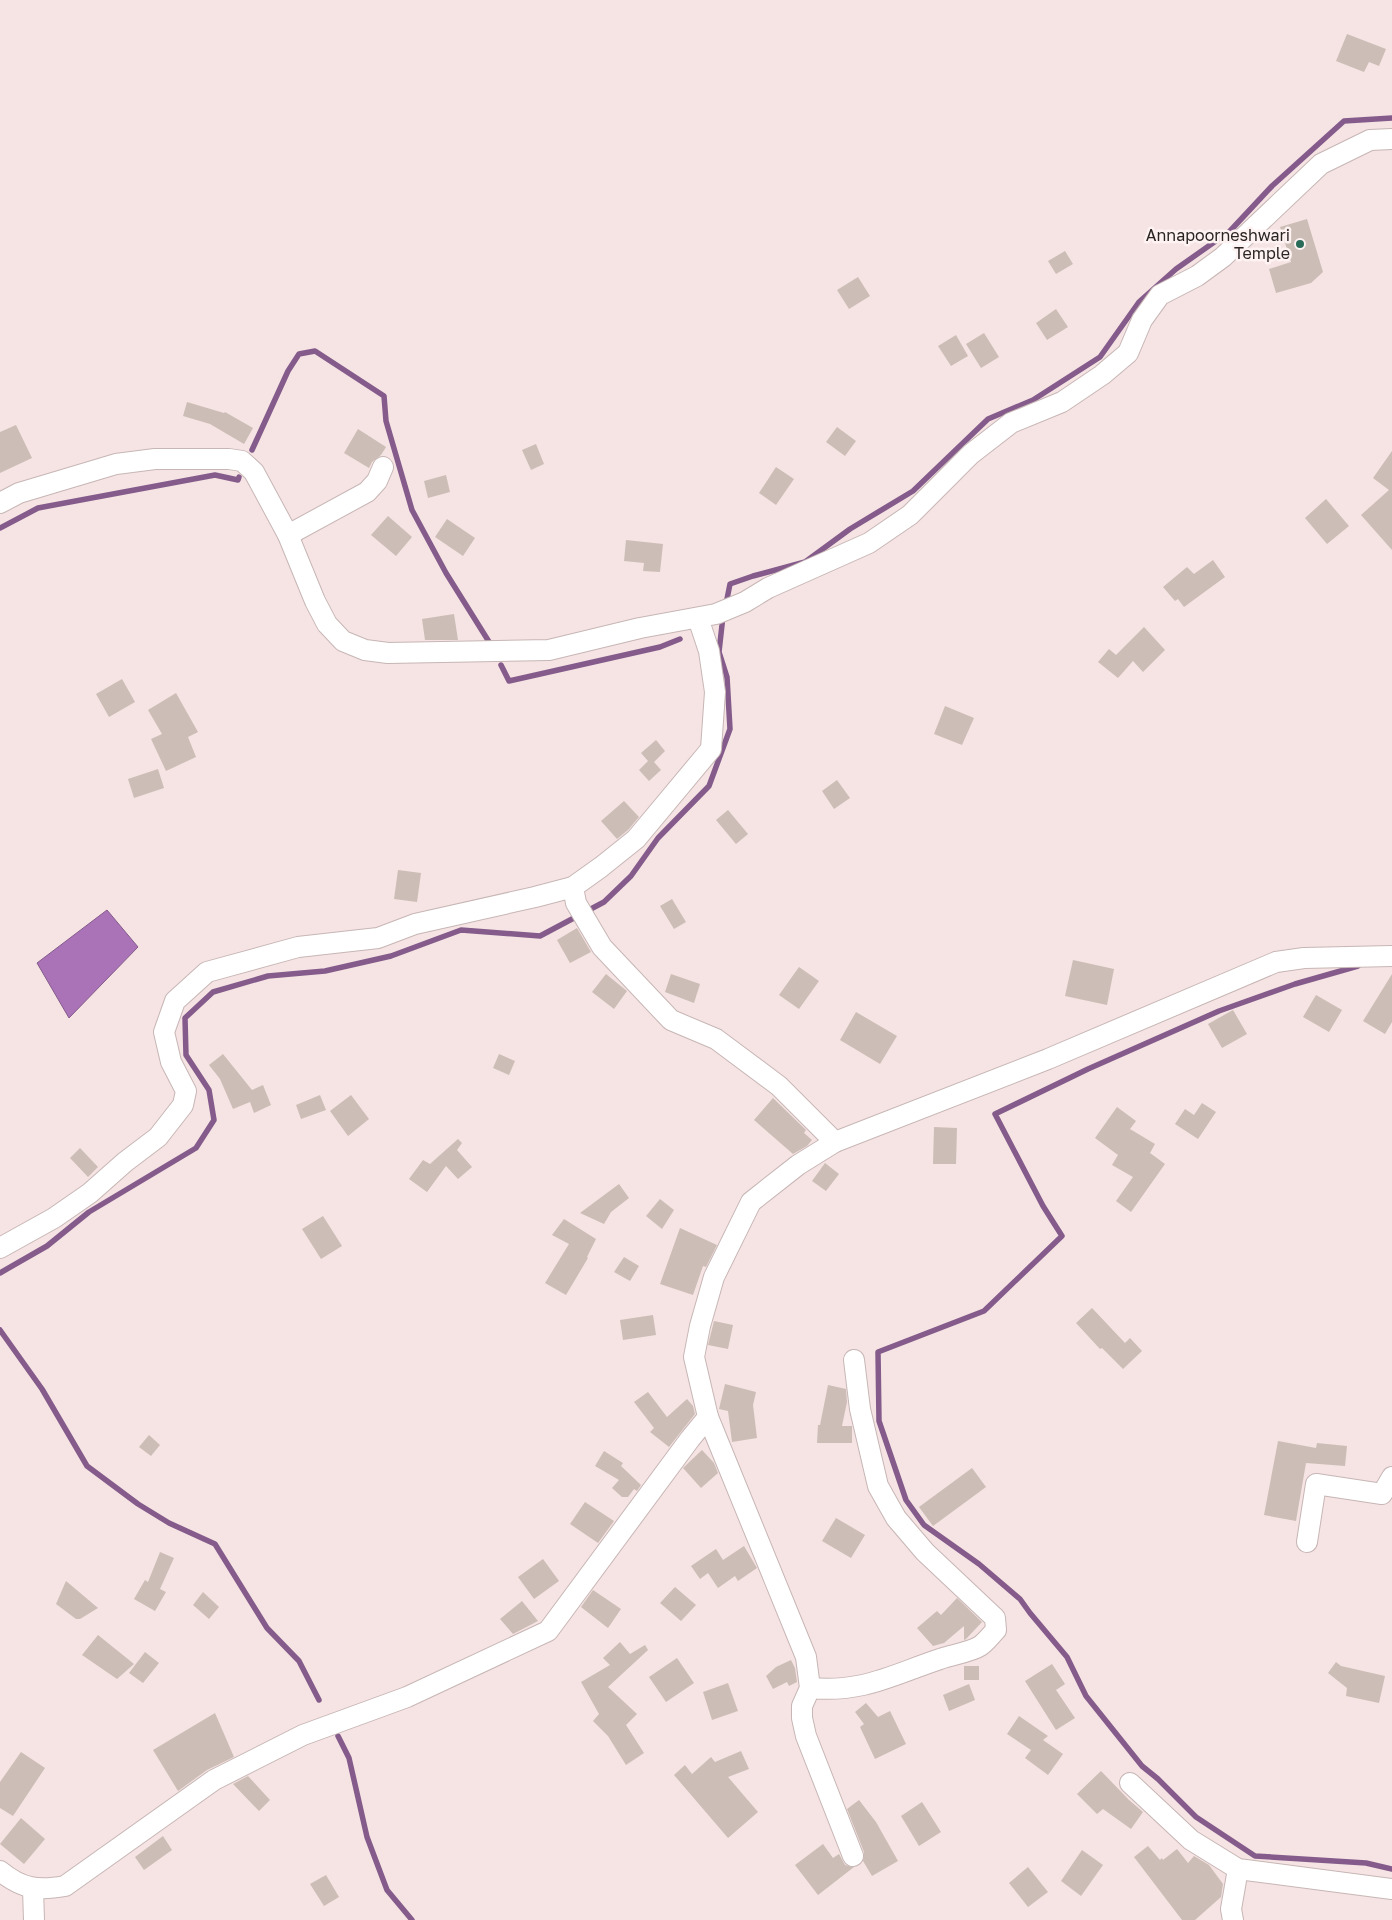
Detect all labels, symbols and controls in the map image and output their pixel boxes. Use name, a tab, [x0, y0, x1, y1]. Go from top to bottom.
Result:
place label: Annapoorneshwari Temple	[1146, 225, 1290, 263]
marker: Annapoorneshwari Temple	[1294, 238, 1306, 250]

